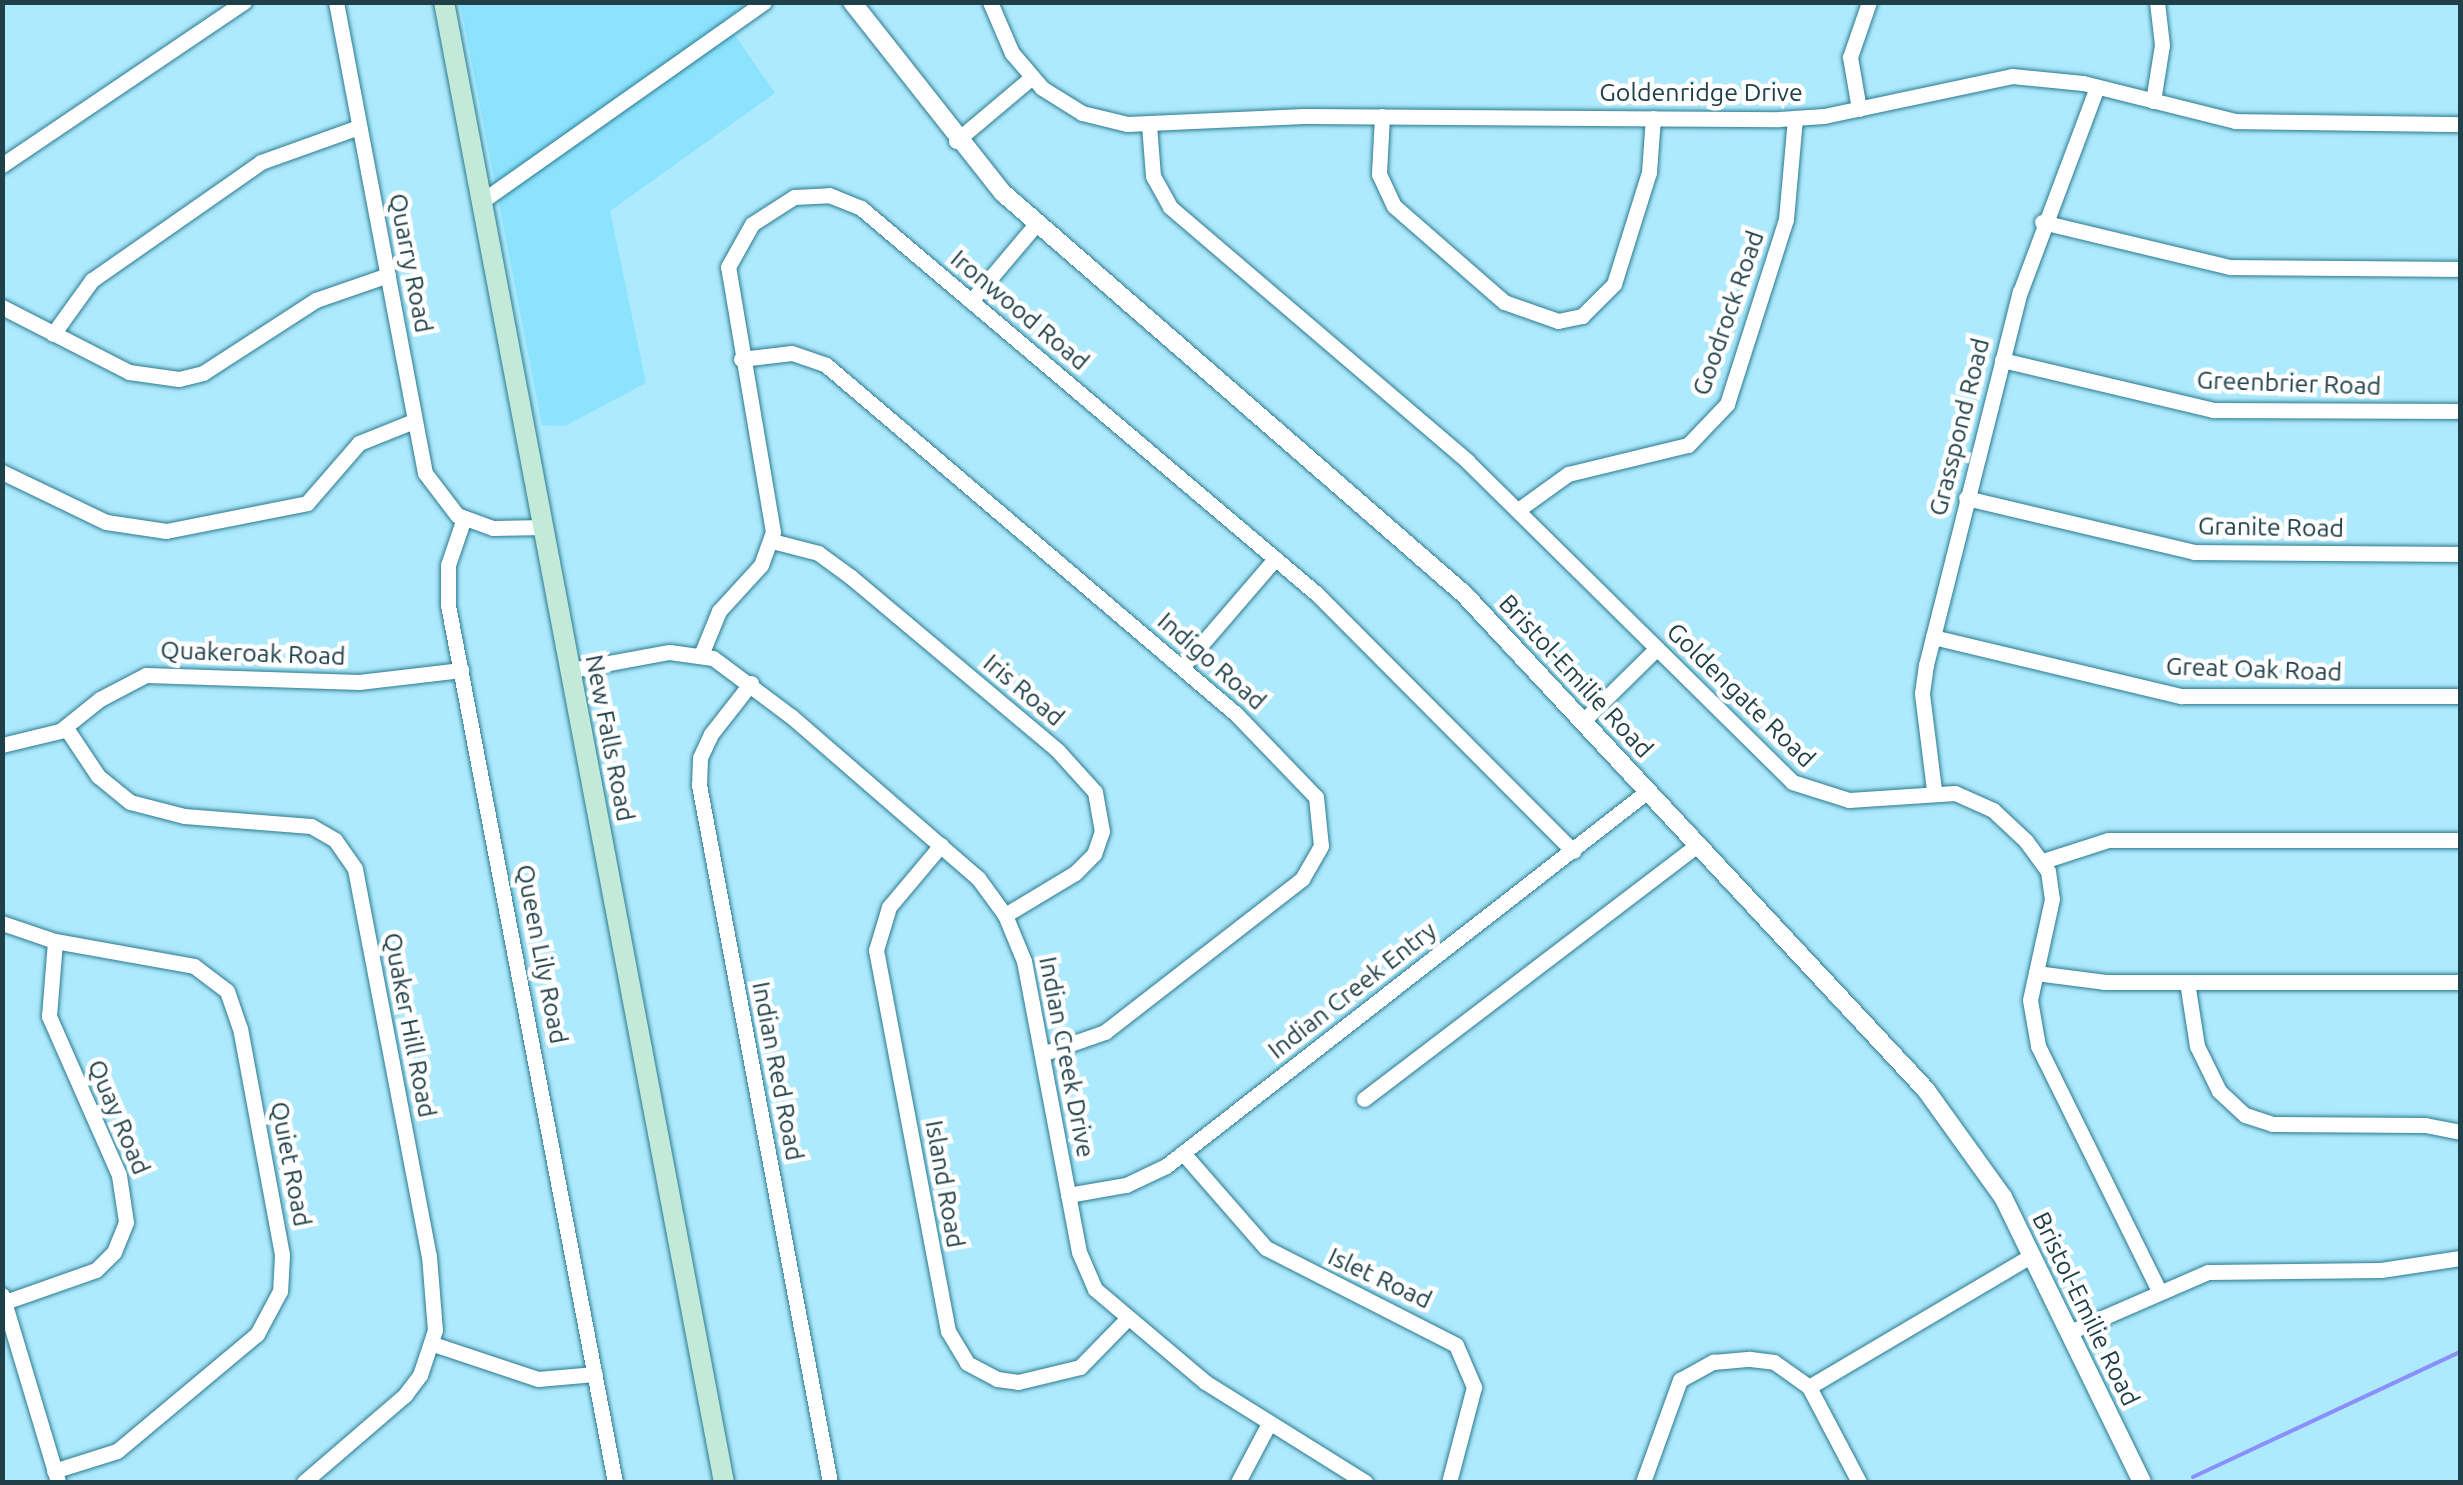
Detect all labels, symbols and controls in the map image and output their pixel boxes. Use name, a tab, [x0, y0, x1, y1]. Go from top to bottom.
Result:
street label: Goldenridge Drive	[1599, 77, 1803, 107]
street label: Quarry Road	[383, 191, 439, 335]
street label: Goodrock Road	[1686, 227, 1770, 399]
street label: Ironwood Road	[945, 243, 1095, 377]
street label: Grasspond Road	[1922, 335, 1996, 519]
street label: Greenbrier Road	[2196, 365, 2382, 401]
street label: Granite Road	[2198, 511, 2344, 543]
street label: Bristol-Emilie Road	[1493, 588, 1659, 764]
street label: Indigo Road	[1152, 606, 1272, 716]
street label: Goldengate Road	[1661, 617, 1821, 773]
street label: Quakeroak Road	[160, 635, 346, 671]
street label: Iris Road	[978, 648, 1070, 732]
street label: Great Oak Road	[2165, 651, 2343, 687]
street label: New Falls Road	[579, 652, 641, 824]
street label: Queen Lily Road	[510, 862, 574, 1046]
street label: Indian Creek Entry	[1262, 915, 1442, 1065]
street label: Quaker Hill Road	[377, 930, 443, 1120]
street label: Indian Creek Drive	[1033, 954, 1101, 1160]
street label: Indian Red Road	[746, 979, 810, 1163]
street label: Quay Road	[81, 1055, 157, 1179]
street label: Quiet Road	[264, 1099, 318, 1229]
street label: Island Road	[919, 1118, 971, 1250]
street label: Bristol-Emilie Road	[2026, 1207, 2146, 1411]
street label: Islet Road	[1323, 1241, 1437, 1315]

